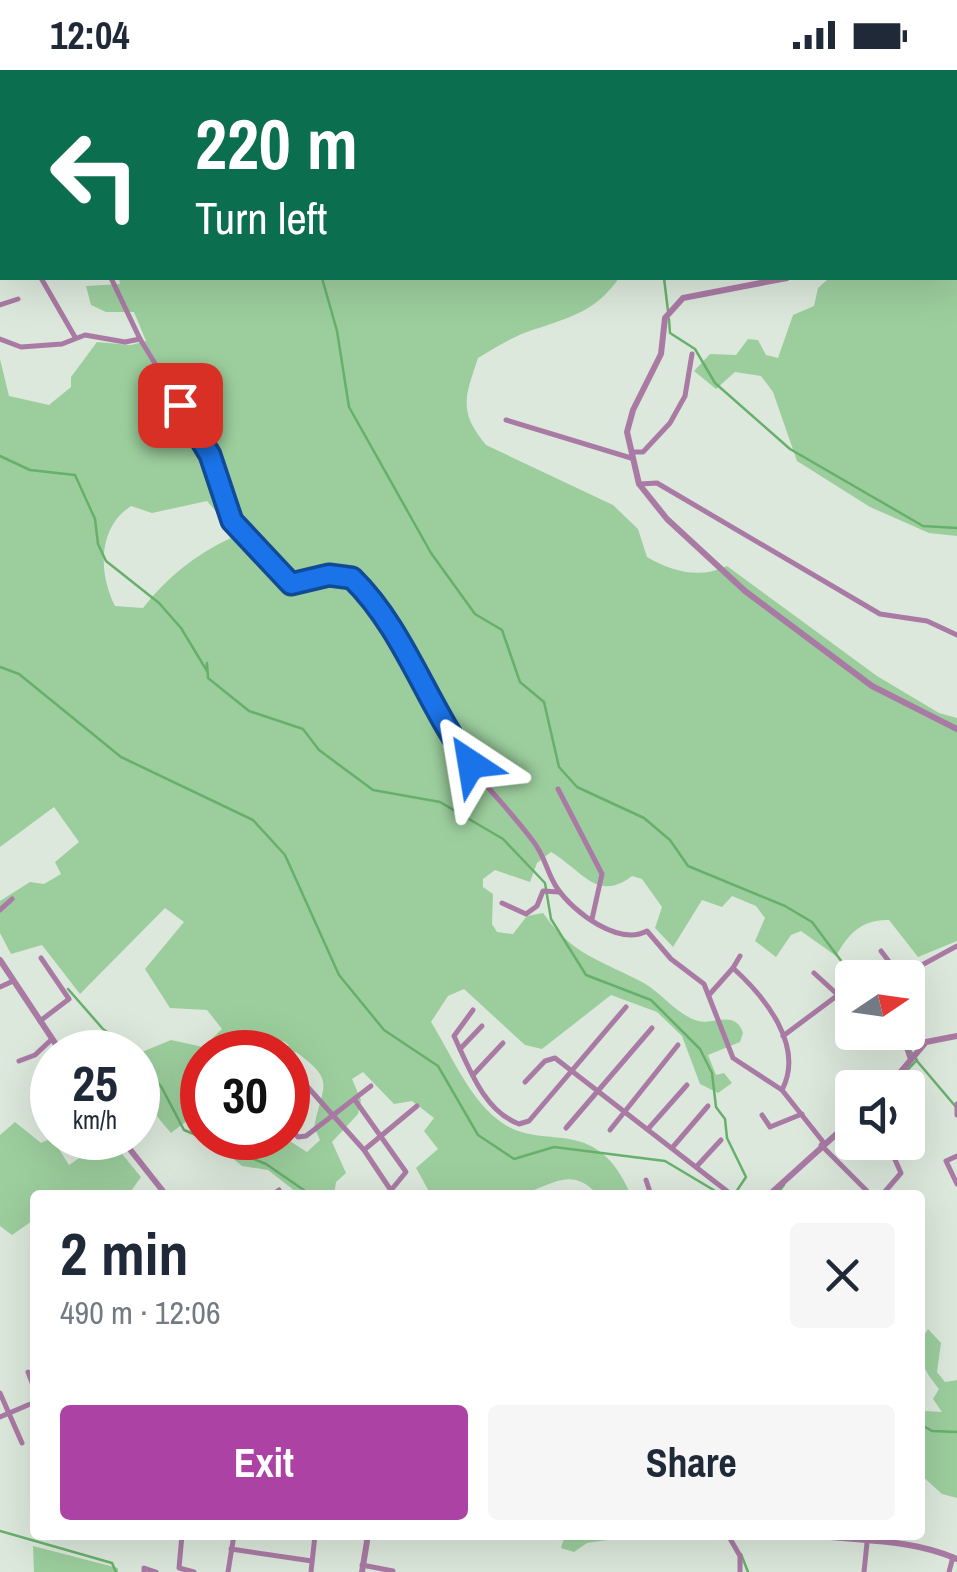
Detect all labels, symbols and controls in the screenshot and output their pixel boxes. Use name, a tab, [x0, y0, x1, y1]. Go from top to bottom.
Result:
text: 12:04	[50, 10, 130, 61]
text: 220 m	[195, 97, 358, 191]
icon: left	[30, 110, 160, 240]
text: Turn left	[195, 187, 327, 248]
pin	[138, 363, 223, 448]
icon: arrive	[153, 378, 208, 433]
position arrow	[419, 712, 523, 816]
north arrow	[835, 960, 925, 1050]
map controls	[835, 960, 925, 1160]
speed limit sign: 30	[180, 1030, 310, 1160]
text: 25	[72, 1049, 118, 1117]
button: sound	[835, 1070, 925, 1160]
text: km/h	[73, 1103, 117, 1137]
text: 2 min	[60, 1213, 189, 1294]
button: close	[790, 1223, 895, 1328]
text: 490 m · 12:06	[60, 1291, 220, 1334]
button: Exit	[60, 1405, 468, 1520]
button: Share	[488, 1405, 895, 1520]

